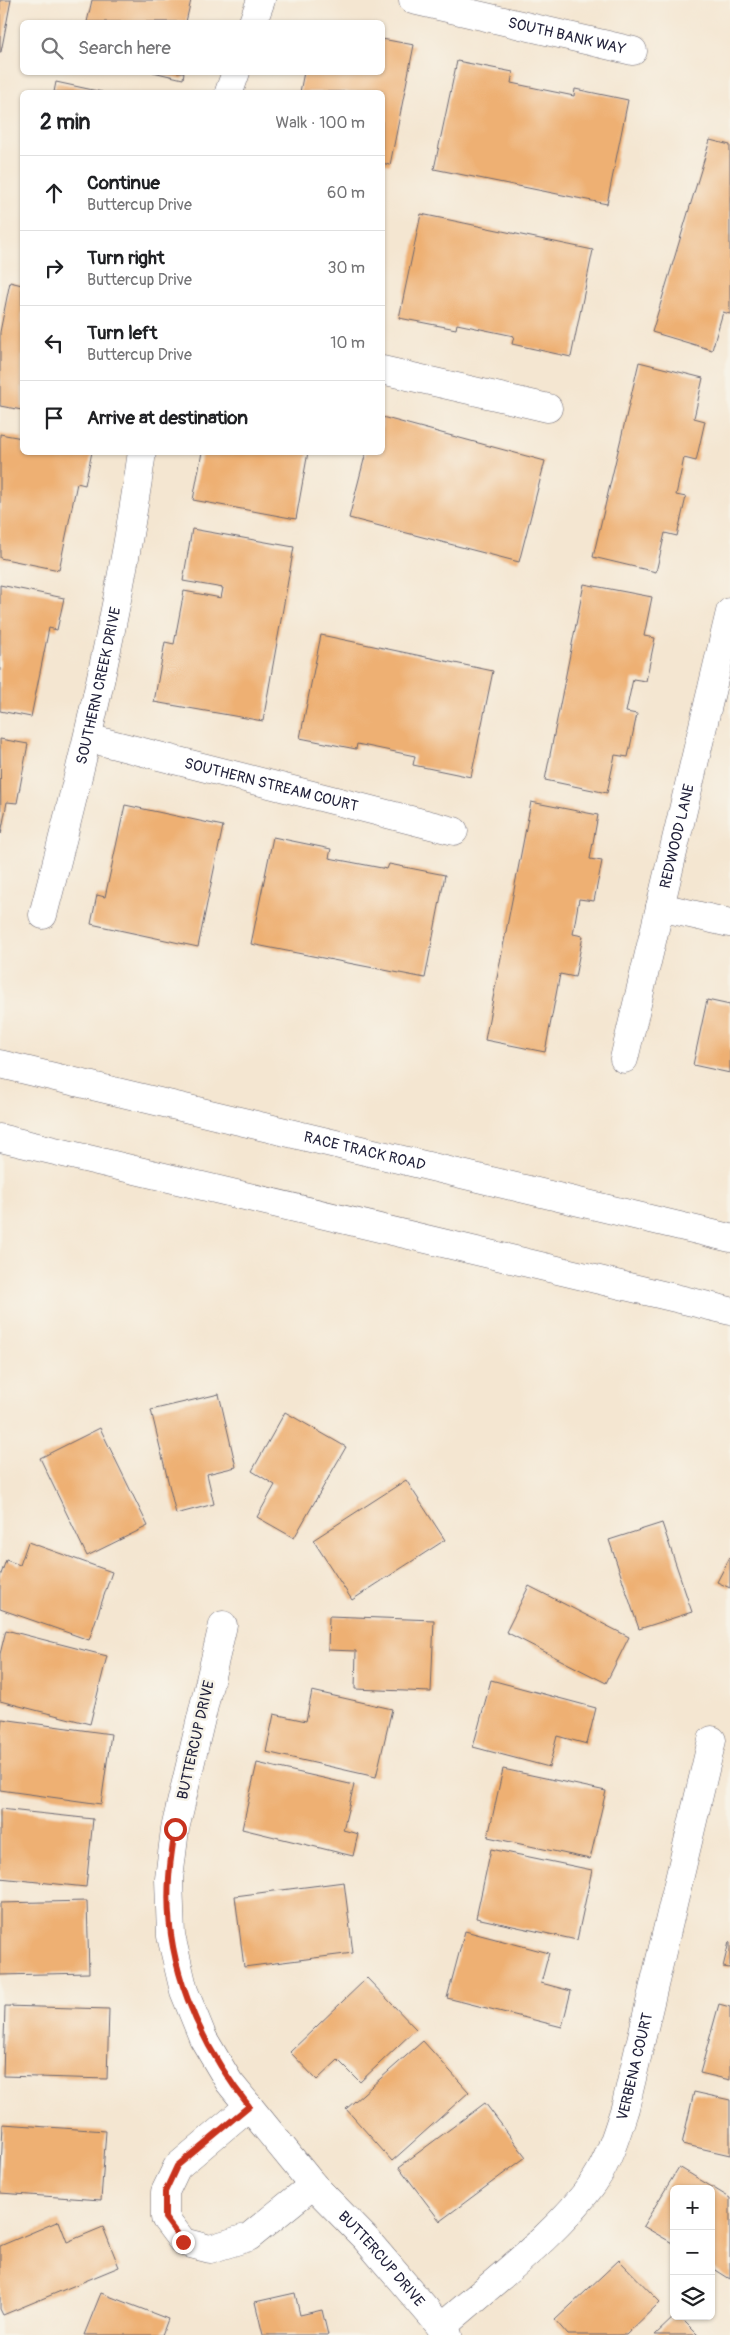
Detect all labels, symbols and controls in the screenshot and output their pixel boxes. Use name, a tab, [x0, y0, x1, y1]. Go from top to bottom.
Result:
street label: SOUTH BANK WAY	[506, 13, 628, 59]
search box	[20, 20, 385, 75]
icon: search	[38, 34, 66, 62]
text: Search here	[78, 36, 171, 60]
text: 2 min	[40, 109, 90, 136]
text: Walk · 100 m	[276, 113, 365, 133]
text: Continue	[87, 171, 160, 195]
icon: ahead	[40, 179, 68, 207]
text: 60 m	[327, 183, 365, 203]
text: Buttercup Drive	[87, 195, 192, 215]
text: Turn right	[87, 246, 165, 270]
icon: right	[40, 254, 68, 282]
text: 30 m	[327, 258, 365, 278]
text: Buttercup Drive	[87, 270, 192, 290]
text: Turn left	[87, 321, 157, 345]
icon: left	[40, 329, 68, 357]
text: 10 m	[330, 333, 365, 353]
text: Buttercup Drive	[87, 345, 192, 365]
icon: arrive	[40, 404, 68, 432]
text: Arrive at destination	[87, 406, 248, 430]
street label: SOUTHERN CREEK DRIVE	[72, 605, 125, 766]
street label: SOUTHERN STREAM COURT	[182, 753, 360, 816]
street label: REDWOOD LANE	[655, 782, 698, 890]
street label: RACE TRACK ROAD	[302, 1127, 428, 1175]
street label: BUTTERCUP DRIVE	[173, 1679, 219, 1801]
route start	[164, 1818, 187, 1841]
street label: VERBENA COURT	[612, 2011, 657, 2123]
map controls	[670, 2185, 715, 2320]
button: +	[670, 2185, 715, 2230]
street label: BUTTERCUP DRIVE	[334, 2207, 429, 2311]
button: −	[670, 2230, 715, 2275]
route end	[172, 2231, 195, 2254]
button: layers	[670, 2275, 715, 2320]

